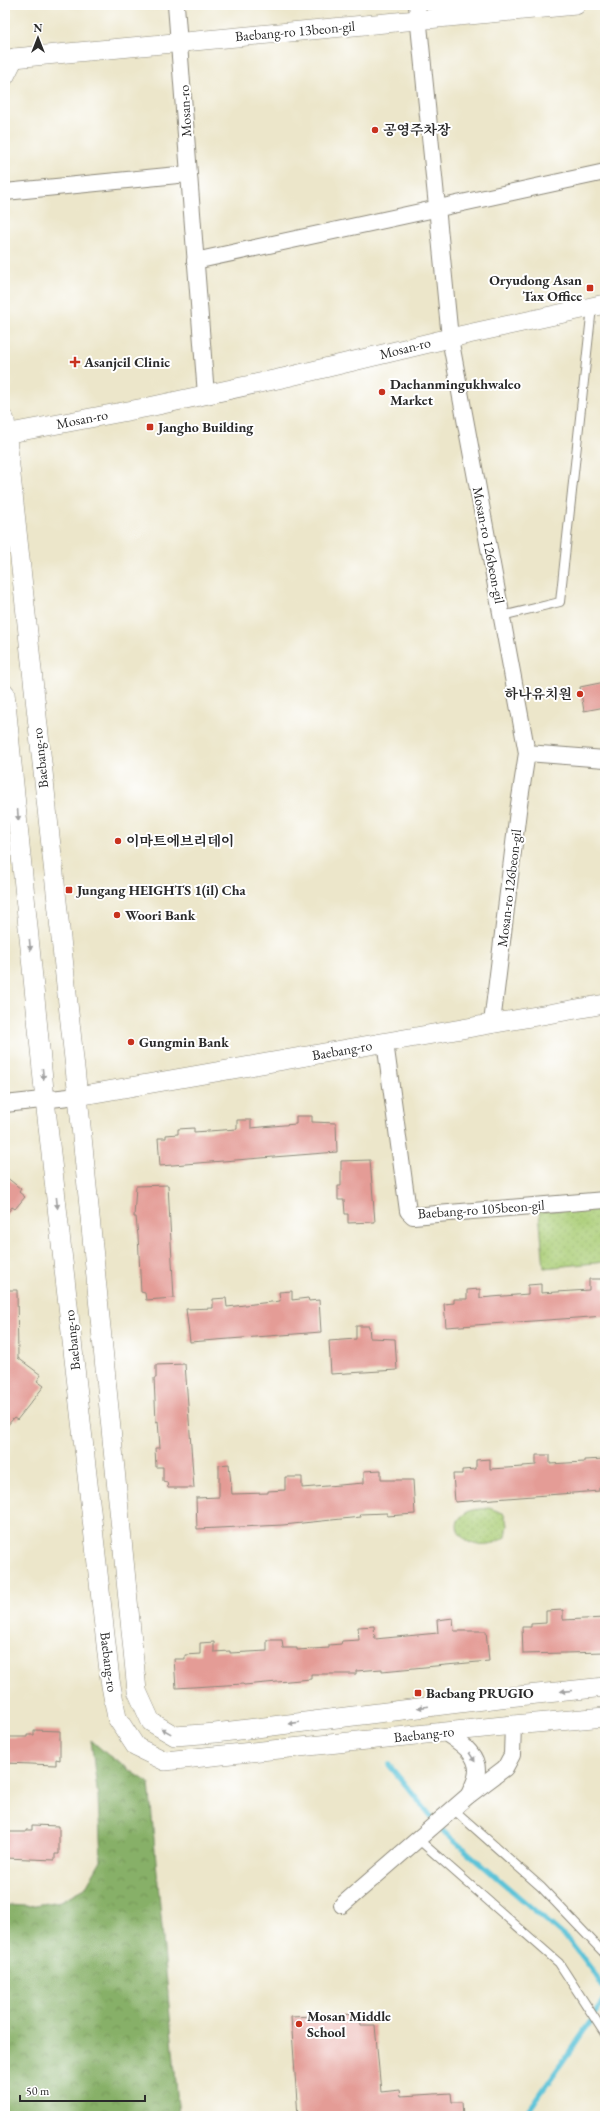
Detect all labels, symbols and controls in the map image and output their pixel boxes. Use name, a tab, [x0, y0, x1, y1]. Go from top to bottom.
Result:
street label: Baebang-ro 13beon-gil	[234, 17, 356, 45]
north arrow	[18, 18, 58, 58]
text: N	[34, 21, 43, 35]
street label: Mosan-ro	[175, 84, 195, 138]
place label: 공영주차장	[383, 121, 451, 139]
marker: 공영주차장	[370, 125, 380, 135]
place label: Oryudong Asan Tax Office	[489, 271, 582, 305]
marker: Oryudong Asan Tax Office	[585, 283, 595, 293]
street label: Mosan-ro	[377, 333, 433, 363]
place label: Asanjeil Clinic	[83, 353, 170, 371]
marker: Asanjeil Clinic	[69, 356, 81, 368]
place label: Daehanmingukhwaleo Market	[390, 375, 521, 409]
marker: Daehanmingukhwaleo Market	[377, 387, 387, 397]
street label: Mosan-ro	[55, 405, 109, 433]
place label: Jangho Building	[156, 418, 254, 436]
marker: Jangho Building	[145, 422, 155, 432]
street label: Mosan-ro 126beon-gil	[469, 485, 509, 606]
place label: 하나유치원	[504, 685, 572, 703]
marker: 하나유치원	[575, 689, 585, 699]
street label: Baebang-ro	[28, 727, 52, 789]
one-way arrow	[15, 809, 21, 821]
street label: Mosan-ro 126beon-gil	[493, 827, 525, 948]
place label: 이마트에브리데이	[126, 832, 234, 850]
marker: 이마트에브리데이	[113, 836, 123, 846]
place label: Jungang HEIGHTS 1(il) Cha	[75, 881, 247, 899]
marker: Jungang HEIGHTS 1(il) Cha	[64, 885, 74, 895]
place label: Woori Bank	[125, 906, 196, 924]
marker: Woori Bank	[112, 910, 122, 920]
one-way arrow	[26, 939, 33, 951]
place label: Gungmin Bank	[139, 1033, 229, 1051]
street label: Baebang-ro	[311, 1036, 374, 1064]
marker: Gungmin Bank	[126, 1037, 136, 1047]
one-way arrow	[39, 1068, 46, 1080]
street label: Baebang-ro 105beon-gil	[417, 1196, 546, 1222]
one-way arrow	[54, 1197, 60, 1209]
street label: Baebang-ro	[60, 1309, 84, 1371]
street label: Baebang-ro	[96, 1631, 122, 1693]
place label: Baebang PRUGIO	[426, 1684, 534, 1702]
marker: Baebang PRUGIO	[413, 1688, 423, 1698]
one-way arrow	[560, 1688, 572, 1694]
one-way arrow	[417, 1704, 429, 1710]
one-way arrow	[288, 1720, 300, 1726]
street label: Baebang-ro	[393, 1722, 455, 1746]
one-way arrow	[160, 1727, 172, 1734]
one-way arrow	[469, 1751, 476, 1763]
place label: Mosan Middle School	[307, 2007, 391, 2041]
marker: Mosan Middle School	[294, 2019, 304, 2029]
scale bar	[20, 2077, 145, 2103]
text: 50 m	[26, 2083, 50, 2099]

